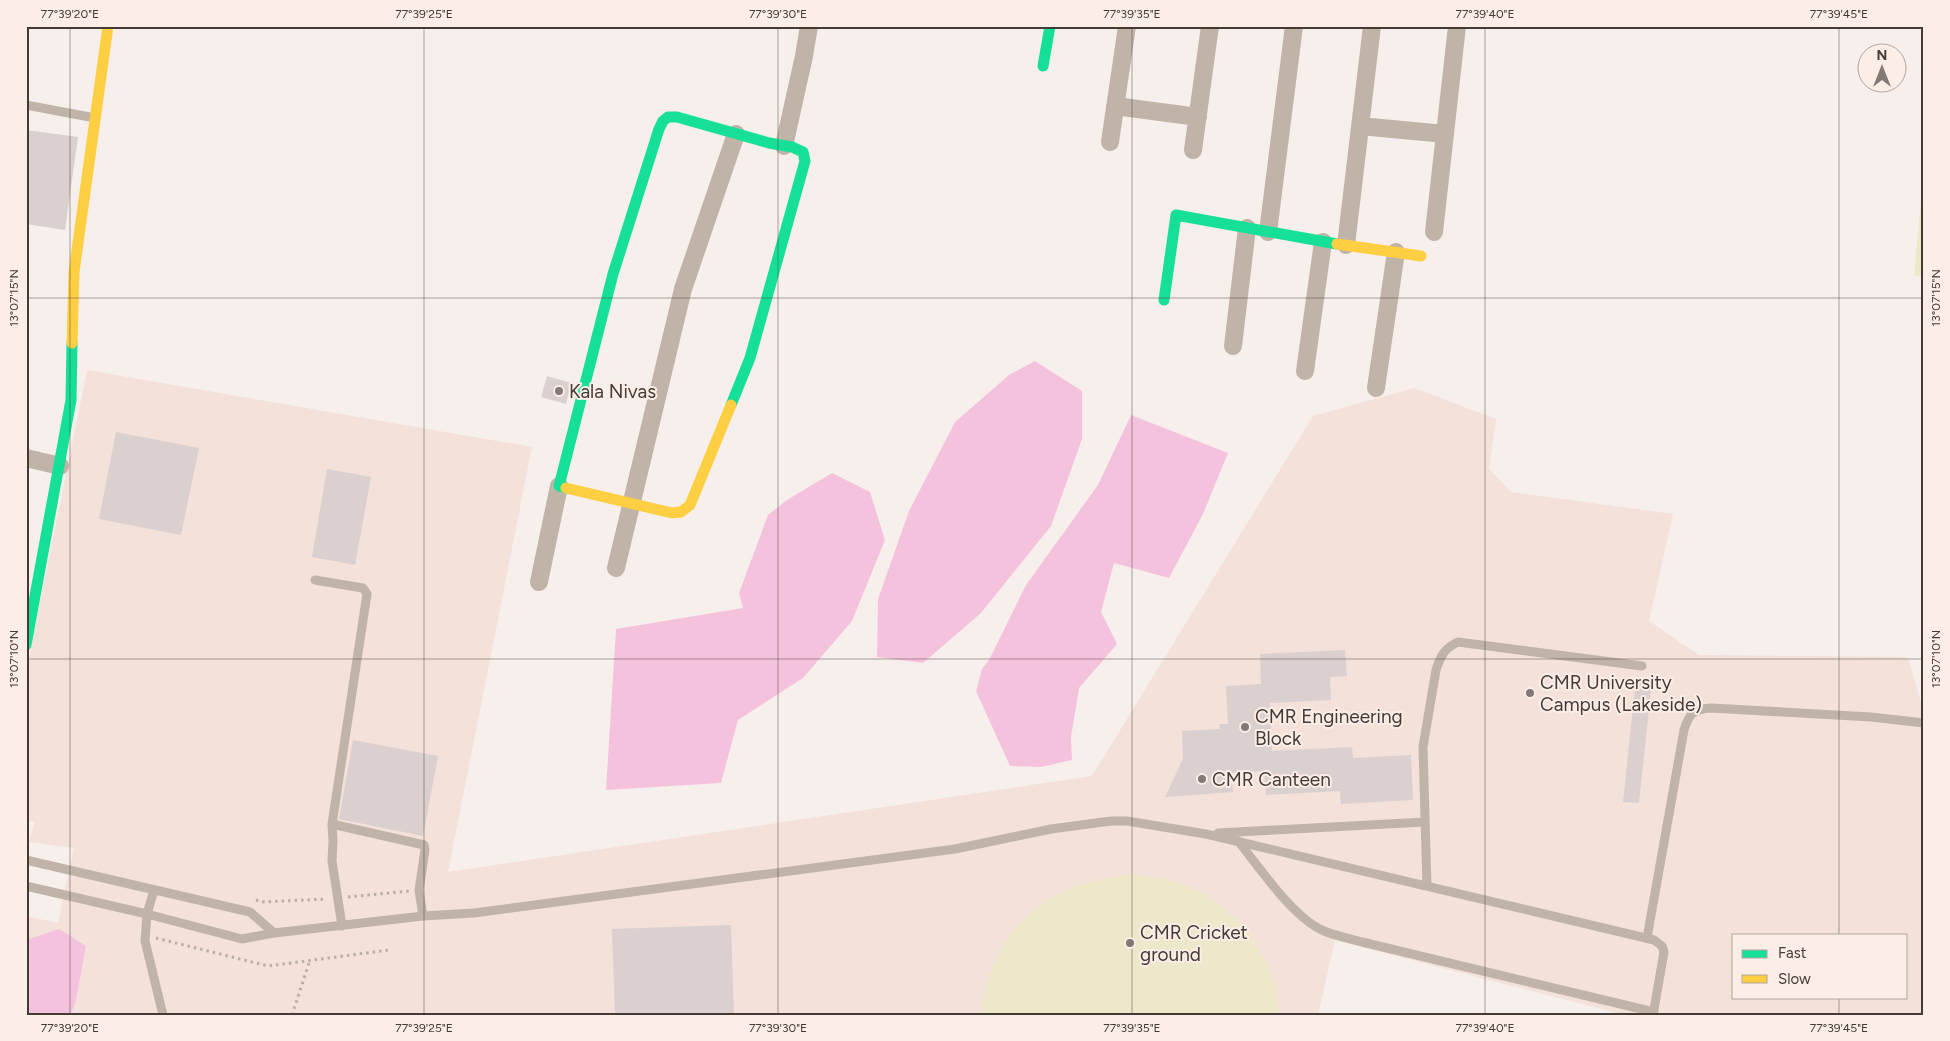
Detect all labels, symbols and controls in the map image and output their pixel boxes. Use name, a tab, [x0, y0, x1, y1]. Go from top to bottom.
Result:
text: 77°39'20"E	[41, 7, 99, 21]
text: 77°39'25"E	[395, 7, 453, 21]
text: 77°39'30"E	[749, 7, 807, 21]
text: 77°39'35"E	[1103, 7, 1161, 21]
text: 77°39'40"E	[1455, 7, 1515, 21]
text: 77°39'45"E	[1810, 7, 1868, 21]
north arrow	[1858, 42, 1908, 92]
text: N	[1877, 47, 1887, 64]
text: 13°07'15"N	[7, 269, 21, 327]
text: 13°07'15"N	[1929, 269, 1943, 327]
place label: Kala Nivas	[569, 380, 656, 403]
marker: Kala Nivas	[553, 385, 565, 397]
text: 13°07'10"N	[7, 630, 21, 688]
text: 13°07'10"N	[1929, 630, 1943, 688]
place label: CMR University Campus (Lakeside)	[1540, 671, 1702, 716]
marker: CMR University Campus (Lakeside)	[1524, 687, 1536, 699]
place label: CMR Engineering Block	[1255, 705, 1403, 750]
marker: CMR Engineering Block	[1239, 721, 1251, 733]
place label: CMR Canteen	[1212, 768, 1331, 791]
marker: CMR Canteen	[1196, 773, 1208, 785]
place label: CMR Cricket ground	[1140, 921, 1248, 966]
legend	[1732, 934, 1908, 998]
marker: CMR Cricket ground	[1124, 937, 1136, 949]
text: Fast	[1778, 944, 1807, 962]
text: Slow	[1778, 970, 1811, 988]
text: 77°39'20"E	[41, 1021, 99, 1035]
text: 77°39'25"E	[395, 1021, 453, 1035]
text: 77°39'30"E	[749, 1021, 807, 1035]
text: 77°39'35"E	[1103, 1021, 1161, 1035]
text: 77°39'40"E	[1455, 1021, 1515, 1035]
text: 77°39'45"E	[1810, 1021, 1868, 1035]

